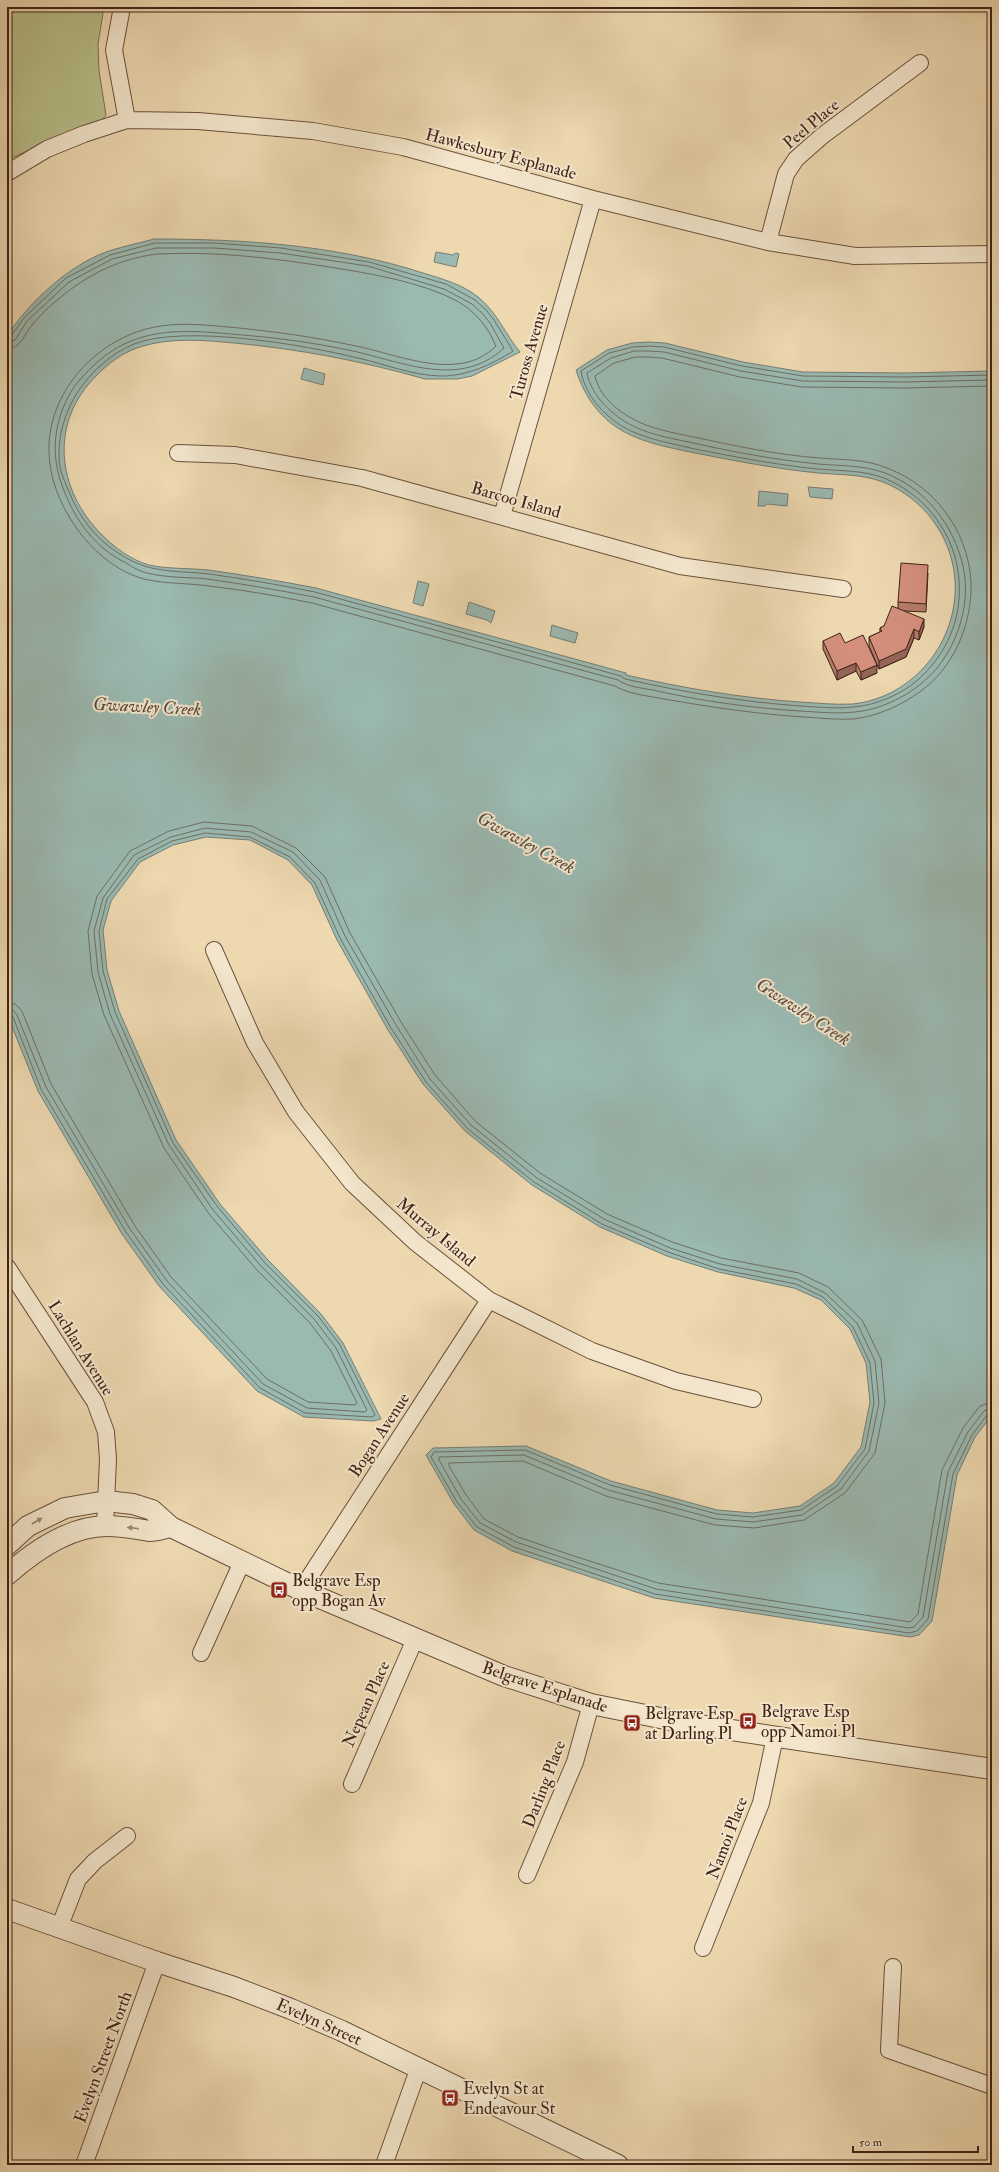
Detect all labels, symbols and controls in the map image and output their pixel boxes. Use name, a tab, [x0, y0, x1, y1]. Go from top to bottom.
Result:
street label: Peel Place	[779, 94, 843, 154]
street label: Hawkesbury Esplanade	[423, 124, 579, 185]
street label: Tuross Avenue	[505, 302, 553, 402]
street label: Barcoo Island	[469, 477, 564, 523]
water label: Gwawley Creek	[92, 693, 202, 721]
water label: Gwawley Creek	[473, 807, 579, 879]
water label: Gwawley Creek	[751, 973, 855, 1051]
street label: Murray Island	[392, 1193, 480, 1272]
street label: Lachlan Avenue	[43, 1297, 119, 1399]
street label: Bogan Avenue	[344, 1389, 414, 1481]
one-way arrow	[31, 1517, 43, 1524]
one-way arrow	[127, 1525, 139, 1531]
place label: Belgrave Esp opp Bogan Av	[292, 1570, 386, 1612]
bus stop icon: Belgrave Esp opp Bogan Av	[269, 1580, 289, 1600]
street label: Belgrave Esplanade	[479, 1657, 611, 1718]
street label: Nepean Place	[338, 1658, 395, 1751]
place label: Belgrave Esp opp Namoi Pl	[761, 1701, 856, 1743]
place label: Belgrave Esp at Darling Pl	[645, 1703, 734, 1744]
bus stop icon: Belgrave Esp opp Namoi Pl	[738, 1711, 758, 1731]
bus stop icon: Belgrave Esp at Darling Pl	[622, 1713, 642, 1733]
street label: Darling Place	[518, 1737, 570, 1831]
street label: Namoi Place	[702, 1794, 752, 1882]
street label: Evelyn Street North	[69, 1988, 138, 2126]
street label: Evelyn Street	[273, 1994, 365, 2051]
place label: Evelyn St at Endeavour St	[463, 2078, 556, 2119]
bus stop icon: Evelyn St at Endeavour St	[440, 2088, 460, 2108]
scale bar	[853, 2128, 978, 2154]
text: 50 m	[859, 2135, 883, 2150]

